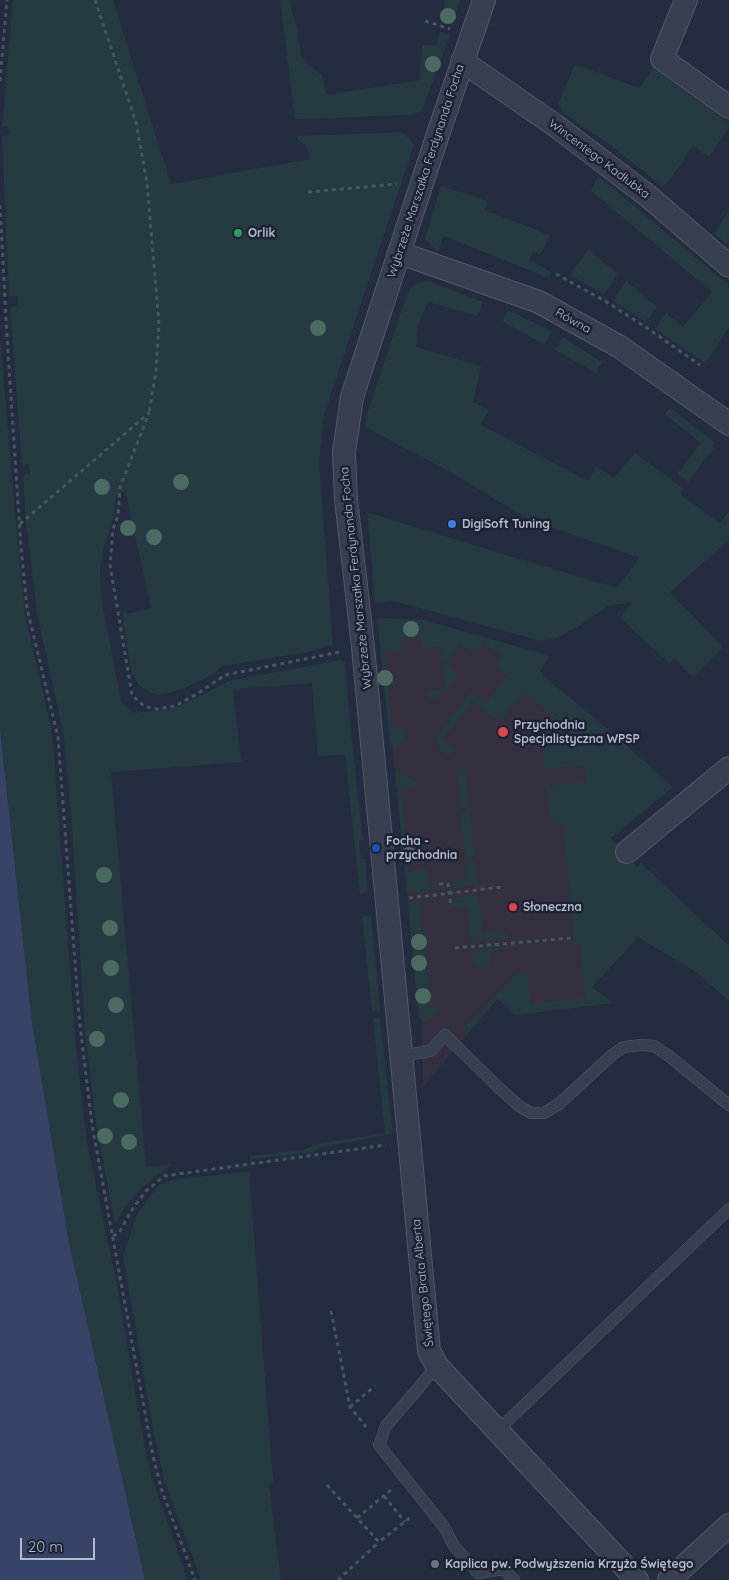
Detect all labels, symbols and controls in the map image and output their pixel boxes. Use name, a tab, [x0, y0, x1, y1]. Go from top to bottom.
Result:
street label: Wybrzeże Marszałka Ferdynanda Focha	[385, 62, 467, 280]
street label: Wincentego Kadłubka	[546, 116, 652, 202]
place label: Orlik	[248, 226, 275, 240]
marker: Orlik	[232, 227, 244, 239]
street label: Równa	[553, 305, 593, 337]
street label: Wybrzeże Marszałka Ferdynanda Focha	[337, 466, 375, 690]
place label: DigiSoft Tuning	[462, 517, 550, 531]
marker: DigiSoft Tuning	[446, 518, 458, 530]
place label: Przychodnia Specjalistyczna WPSP	[514, 718, 640, 746]
marker: Przychodnia Specjalistyczna WPSP	[496, 725, 510, 739]
place label: Focha - przychodnia	[386, 834, 457, 862]
marker: Focha - przychodnia	[370, 842, 382, 854]
place label: Słoneczna	[523, 900, 582, 914]
marker: Słoneczna	[507, 901, 519, 913]
street label: Świętego Brata Alberta	[409, 1218, 437, 1348]
scale bar	[22, 1528, 98, 1560]
text: 20 m	[28, 1537, 63, 1556]
place label: Kaplica pw. Podwyższenia Krzyża Świętego	[445, 1557, 693, 1571]
marker: Kaplica pw. Podwyższenia Krzyża Świętego	[429, 1558, 441, 1570]

